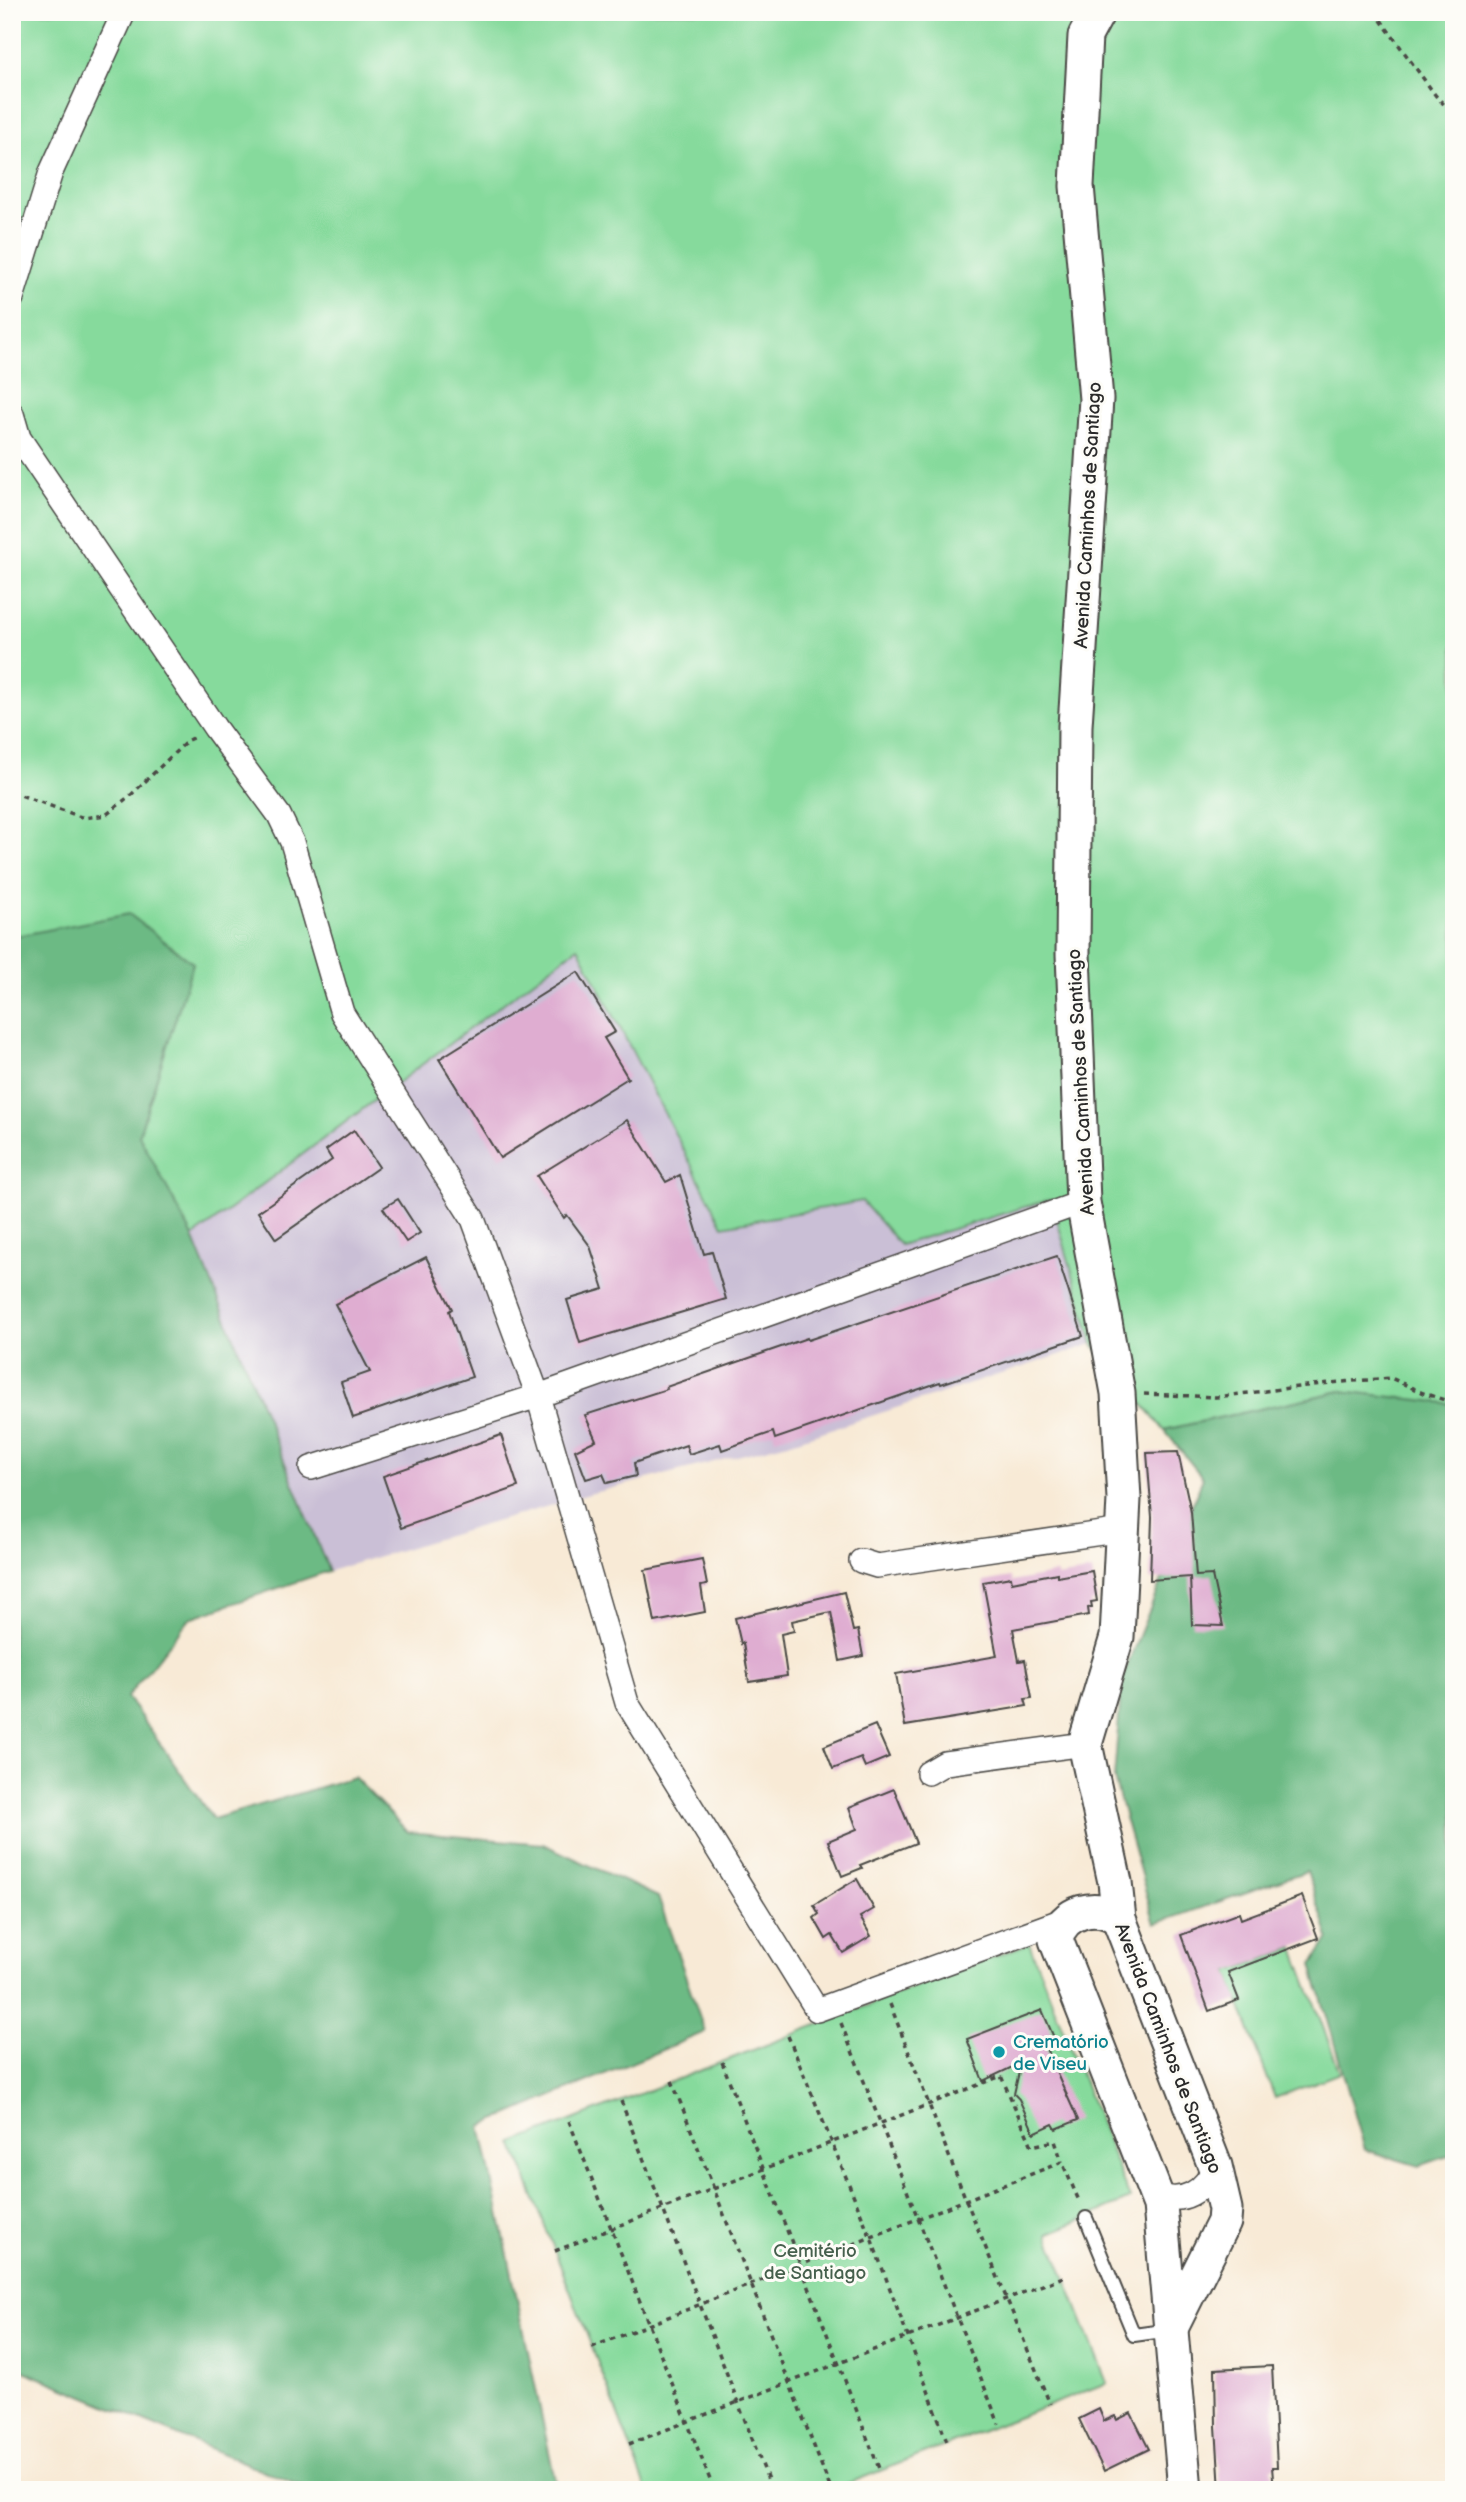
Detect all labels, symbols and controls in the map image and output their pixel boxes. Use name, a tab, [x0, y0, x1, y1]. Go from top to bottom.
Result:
street label: Avenida Caminhos de Santiago	[1070, 381, 1107, 649]
street label: Avenida Caminhos de Santiago	[1063, 948, 1100, 1216]
street label: Avenida Caminhos de Santiago	[1109, 1920, 1226, 2177]
place label: Crematório de Viseu	[1013, 2031, 1109, 2076]
marker: Crematório de Viseu	[991, 2044, 1007, 2060]
park label: Cemitério de Santiago	[764, 2240, 866, 2285]

